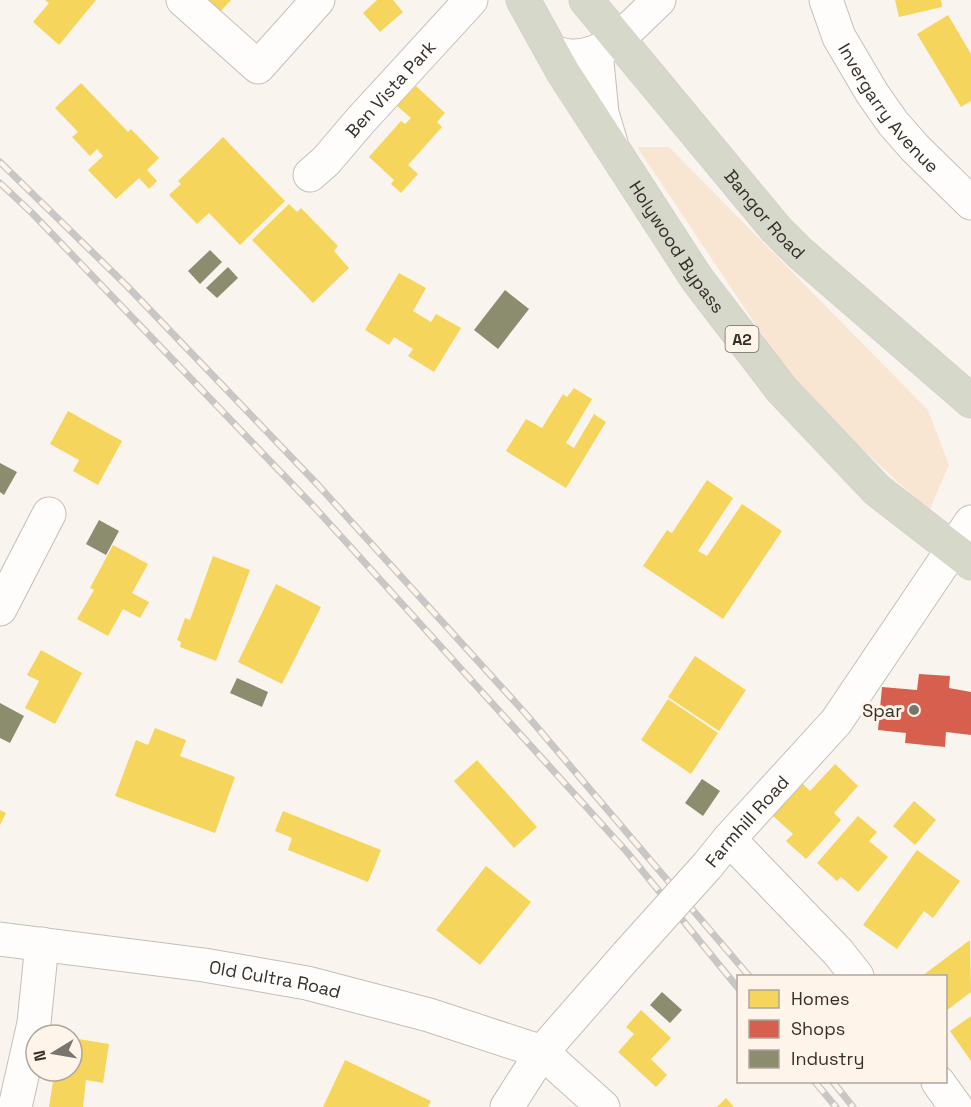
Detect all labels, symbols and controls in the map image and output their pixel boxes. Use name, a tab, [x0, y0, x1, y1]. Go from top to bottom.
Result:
street label: Ben Vista Park	[340, 35, 440, 142]
street label: Invergarry Avenue	[834, 39, 944, 177]
street label: Bangor Road	[720, 164, 810, 263]
street label: Holywood Bypass	[625, 176, 730, 317]
road number: A2	[726, 326, 758, 352]
place label: Spar	[862, 699, 902, 722]
marker: Spar	[907, 703, 921, 717]
street label: Farmhill Road	[700, 770, 793, 871]
street label: Old Cultra Road	[207, 955, 343, 1003]
legend	[737, 975, 947, 1083]
text: Homes	[791, 987, 850, 1010]
text: Shops	[791, 1017, 845, 1040]
north arrow	[24, 1023, 84, 1083]
text: Industry	[791, 1047, 864, 1070]
text: N	[28, 1048, 51, 1063]

